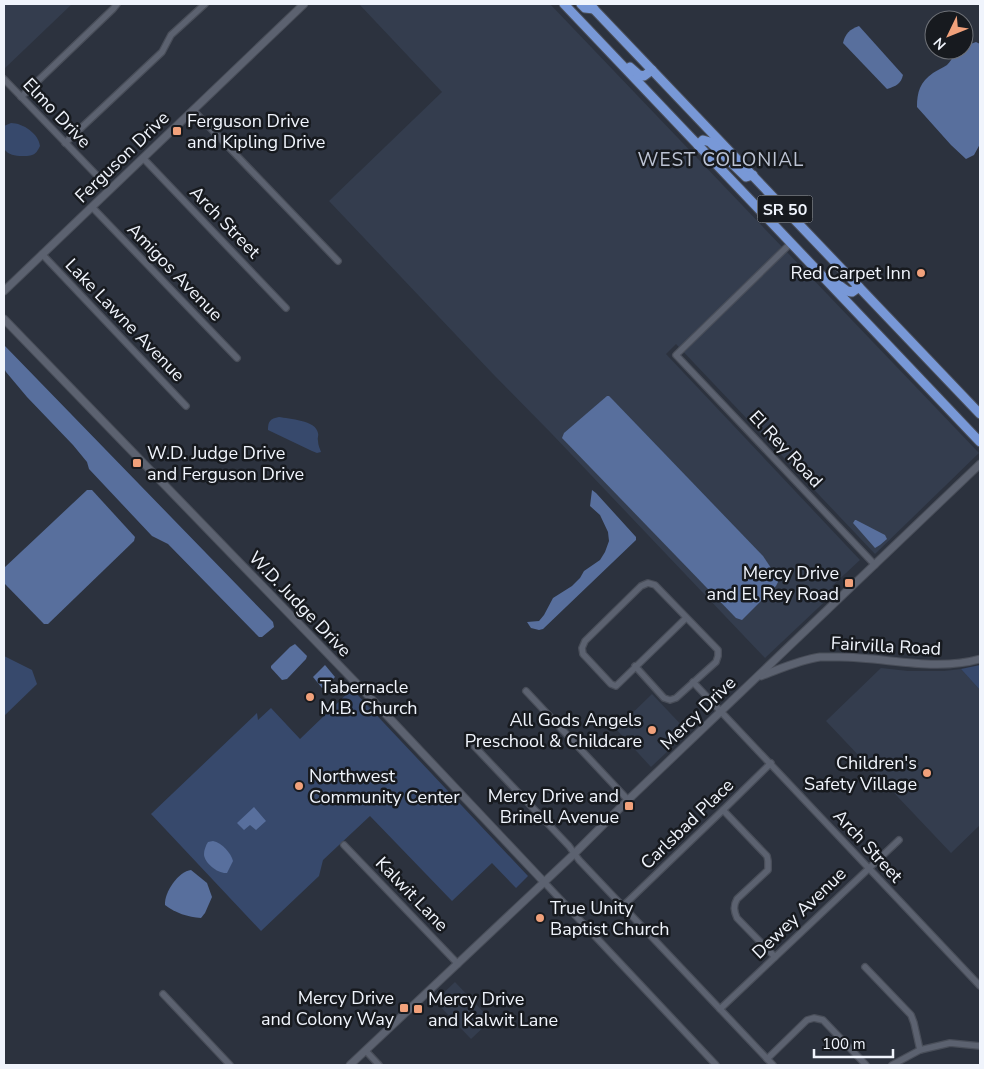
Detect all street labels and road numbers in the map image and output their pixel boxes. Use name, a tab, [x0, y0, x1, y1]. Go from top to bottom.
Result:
street label: Elmo Drive	[18, 73, 96, 153]
street label: Ferguson Drive	[70, 106, 174, 208]
street label: Arch Street	[185, 181, 266, 264]
road number: SR 50	[758, 195, 812, 222]
street label: Amigos Avenue	[122, 218, 228, 326]
street label: Lake Lawne Avenue	[60, 253, 190, 387]
street label: El Rey Road	[744, 405, 828, 493]
street label: W.D. Judge Drive	[243, 546, 357, 662]
street label: Fairvilla Road	[830, 631, 942, 661]
street label: Mercy Drive	[655, 671, 741, 755]
street label: Carlsbad Place	[635, 773, 739, 875]
street label: Arch Street	[828, 804, 909, 888]
street label: Kalwit Lane	[370, 851, 454, 937]
street label: Dewey Avenue	[747, 862, 851, 964]

